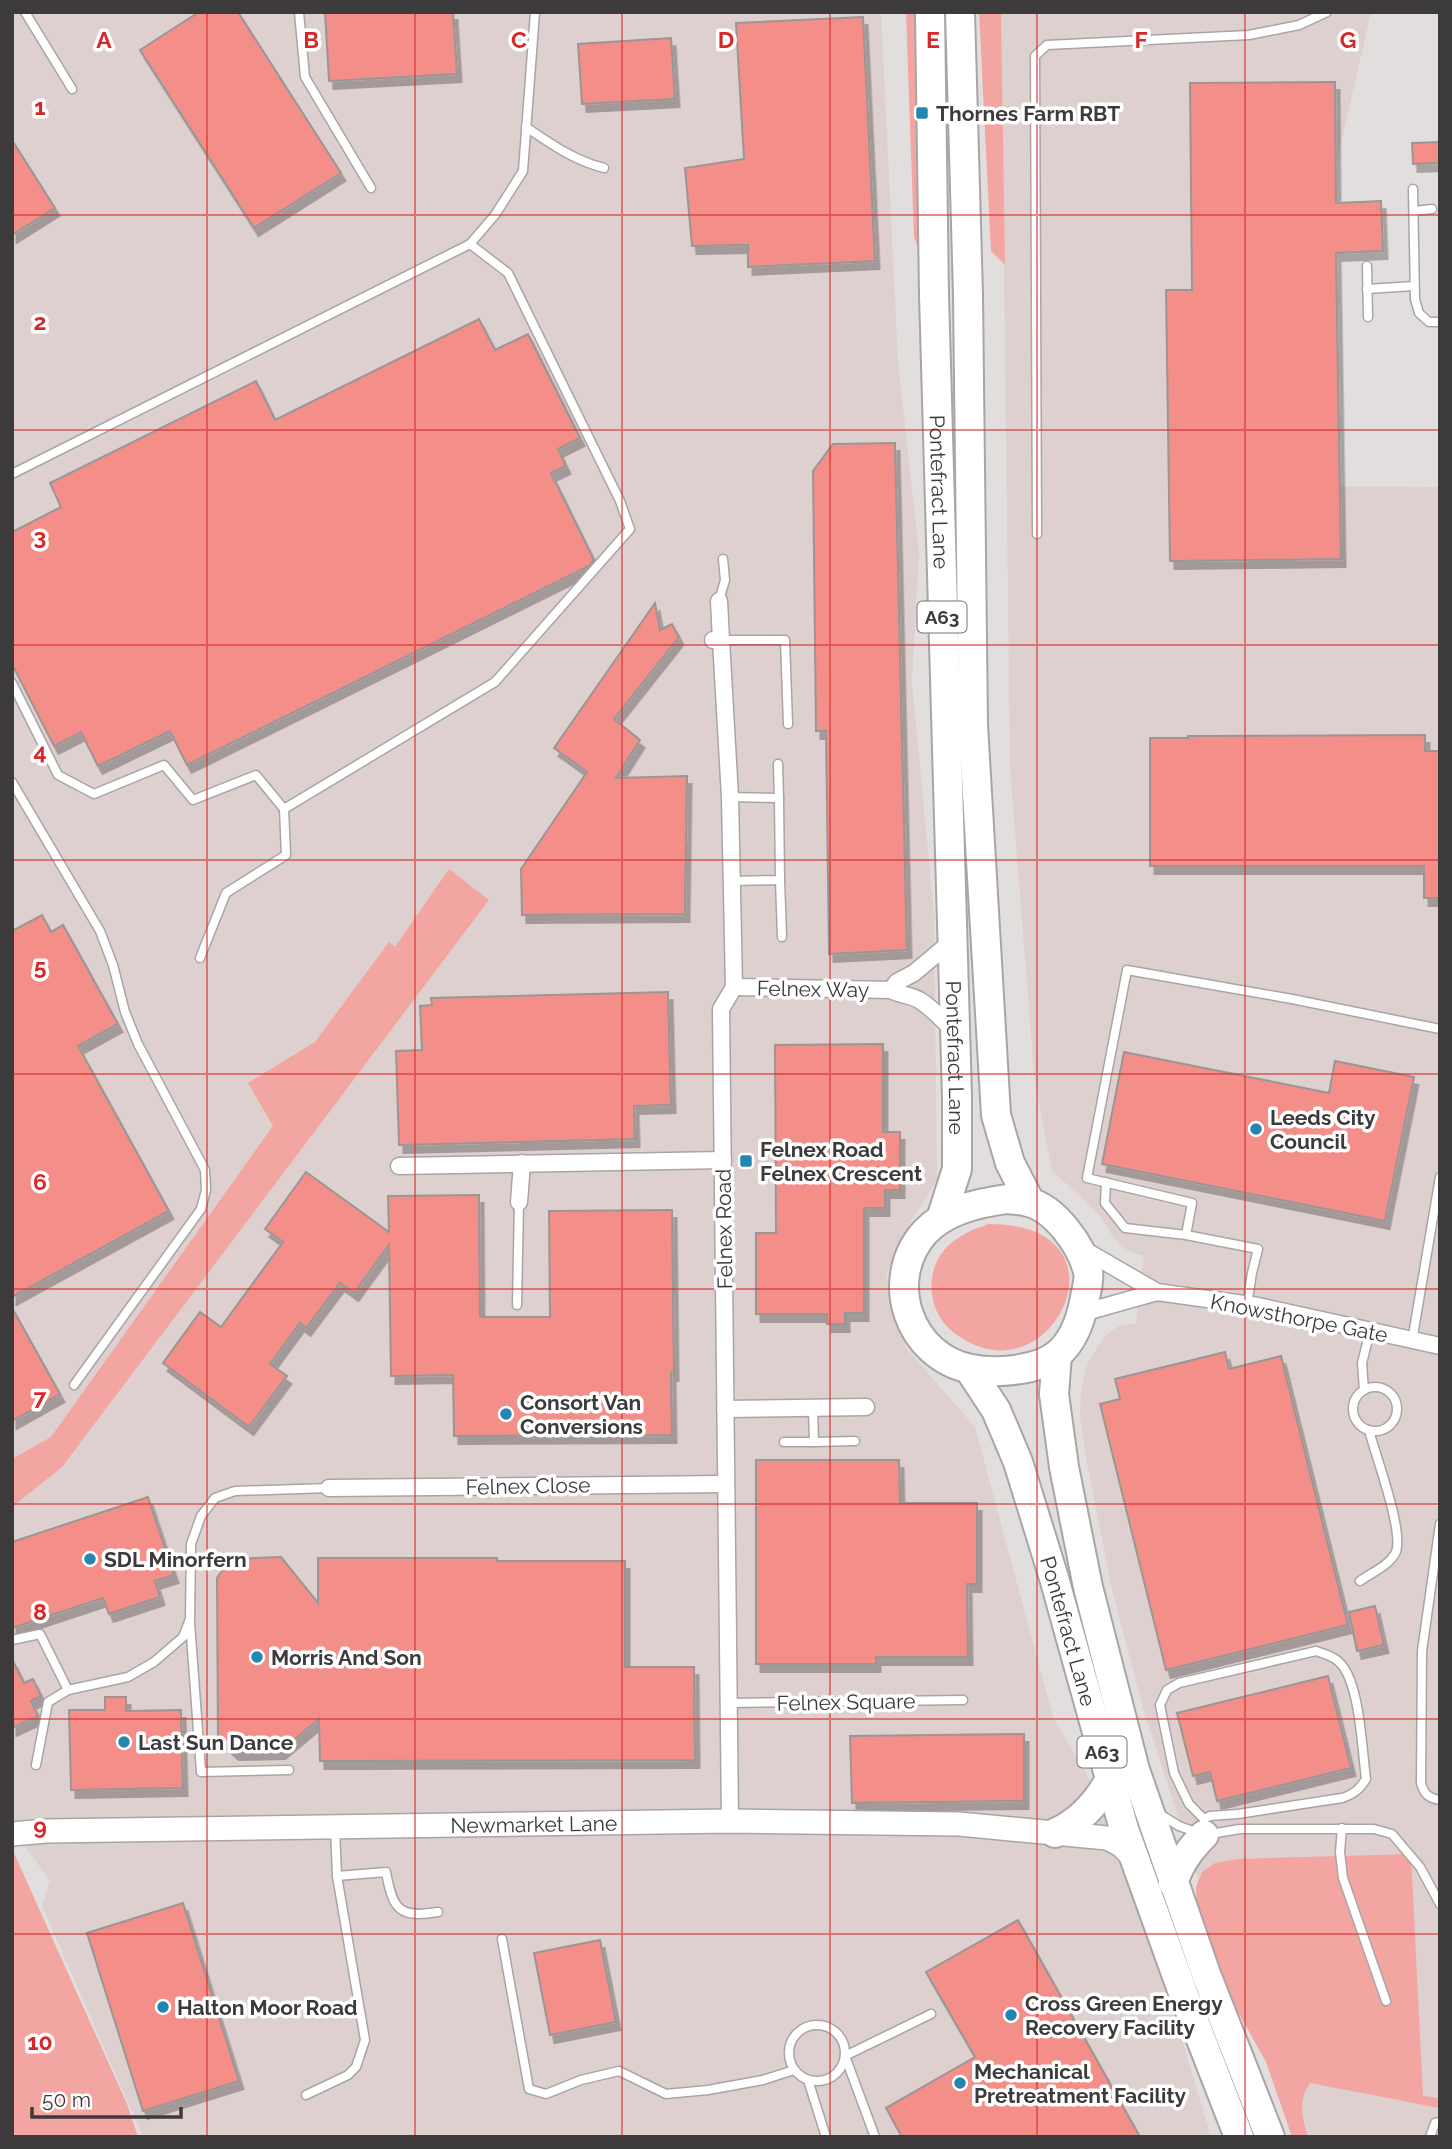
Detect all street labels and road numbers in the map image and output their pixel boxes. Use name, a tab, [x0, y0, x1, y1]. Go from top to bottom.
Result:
street label: Pontefract Lane	[925, 414, 954, 569]
road number: A63	[918, 602, 967, 632]
street label: Felnex Way	[757, 976, 869, 1002]
street label: Pontefract Lane	[941, 980, 970, 1135]
street label: Felnex Road	[710, 1169, 738, 1289]
street label: Knowsthorpe Gate	[1208, 1289, 1390, 1347]
street label: Felnex Close	[465, 1472, 591, 1500]
street label: Pontefract Lane	[1035, 1553, 1102, 1709]
street label: Felnex Square	[776, 1688, 916, 1716]
road number: A63	[1078, 1736, 1126, 1768]
street label: Newmarket Lane	[450, 1810, 617, 1838]

